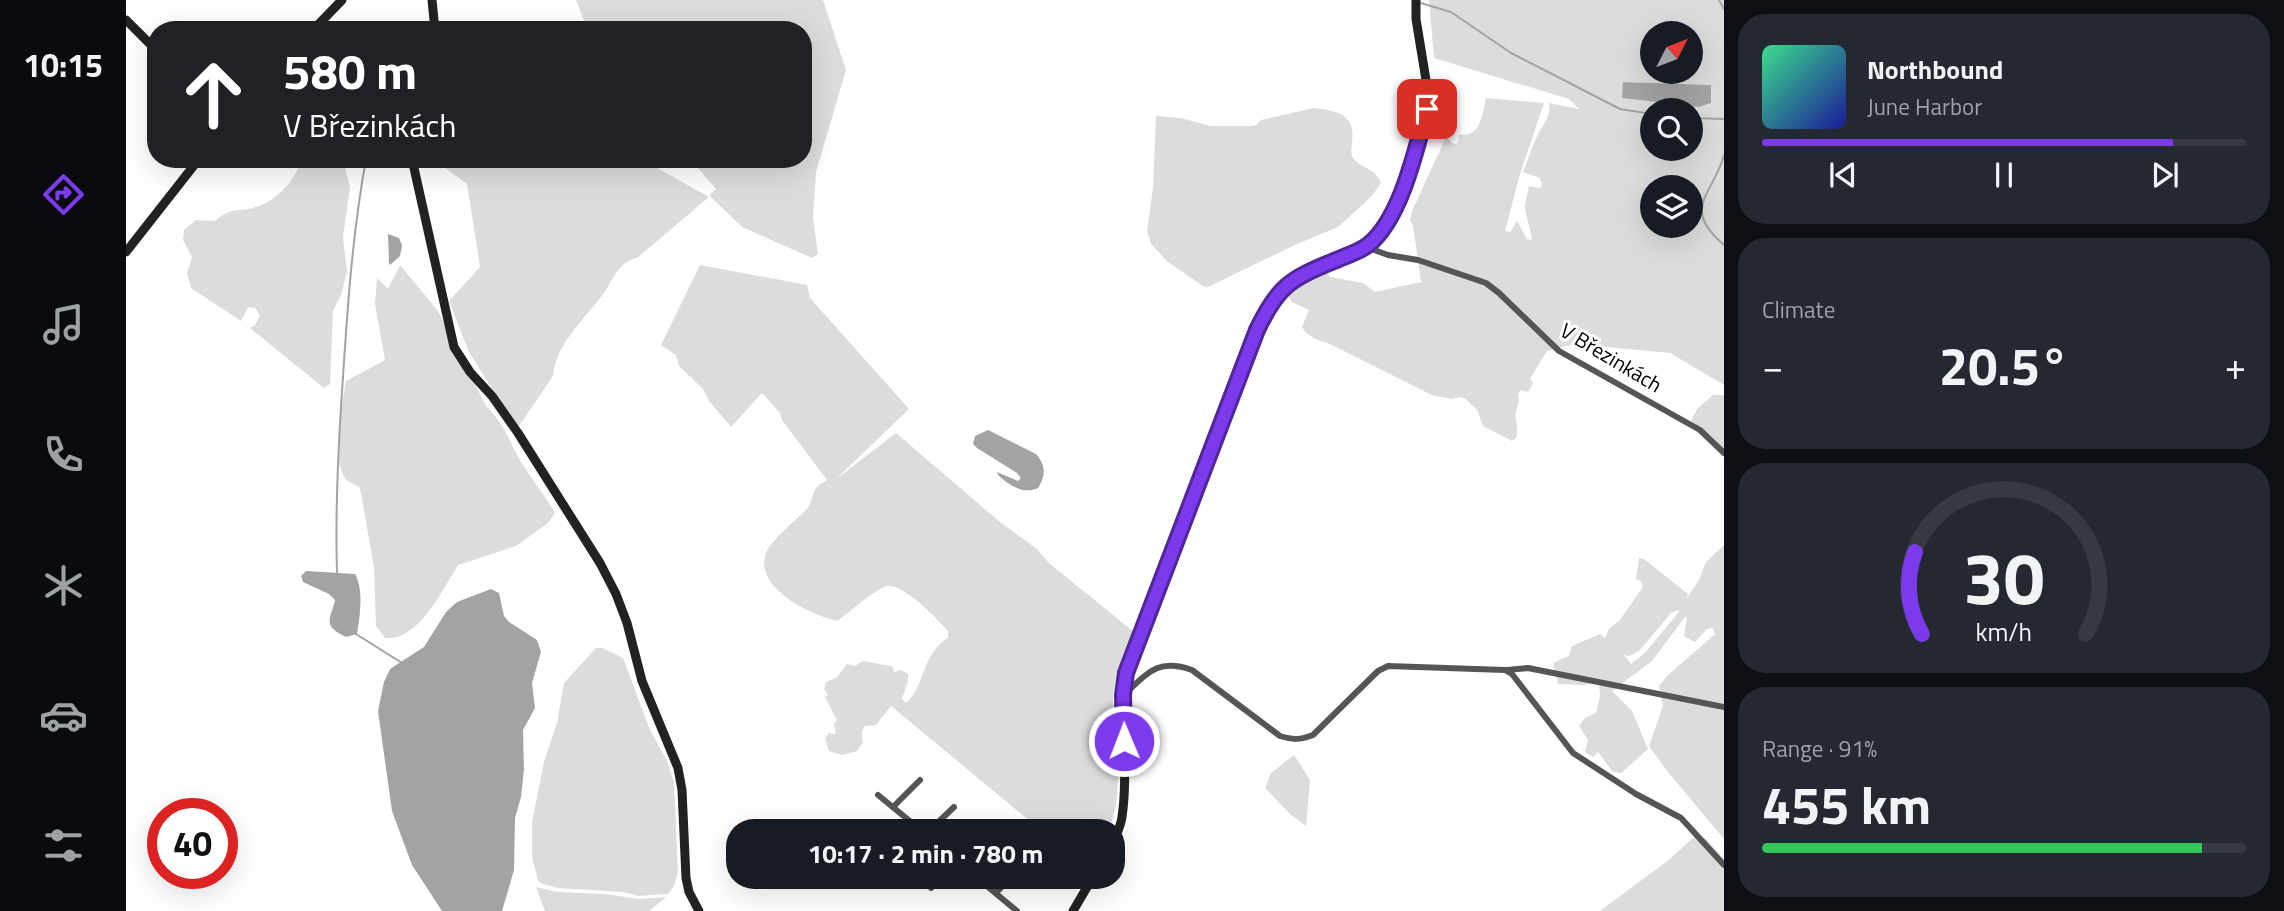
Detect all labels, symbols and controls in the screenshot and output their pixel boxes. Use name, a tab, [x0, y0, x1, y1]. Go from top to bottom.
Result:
north arrow	[1640, 21, 1703, 84]
map controls	[1640, 21, 1703, 238]
text: 580 m	[283, 33, 417, 108]
text: 10:15	[23, 41, 103, 89]
icon: ahead	[168, 49, 259, 140]
text: Northbound	[1867, 50, 2003, 89]
pin	[1397, 79, 1457, 139]
text: June Harbor	[1867, 89, 1982, 124]
icon: arrive	[1408, 90, 1446, 128]
button: search	[1640, 98, 1703, 161]
text: V Březinkách	[283, 101, 456, 149]
icon: previous	[1824, 156, 1862, 194]
icon: pause	[1985, 156, 2023, 194]
icon: next	[2146, 156, 2184, 194]
icon: directions	[39, 170, 88, 219]
button: layers	[1640, 175, 1703, 238]
text: Climate	[1762, 292, 1835, 327]
icon: music	[39, 300, 88, 349]
street label: V Březinkách	[1554, 314, 1669, 400]
text: 20.5°	[1939, 326, 2069, 405]
text: −	[1762, 337, 1783, 395]
text: +	[2225, 337, 2246, 395]
icon: phone	[39, 430, 88, 479]
text: 30	[1963, 522, 2045, 632]
icon: climate	[39, 561, 88, 610]
text: km/h	[1976, 612, 2032, 650]
icon: car	[39, 691, 88, 740]
position arrow	[1087, 704, 1161, 778]
text: Range · 91%	[1762, 731, 1877, 766]
text: 455 km	[1762, 765, 1931, 844]
speed limit sign: 40	[147, 798, 238, 889]
icon: filters	[39, 821, 88, 870]
text: 10:17 · 2 min · 780 m	[808, 834, 1043, 873]

